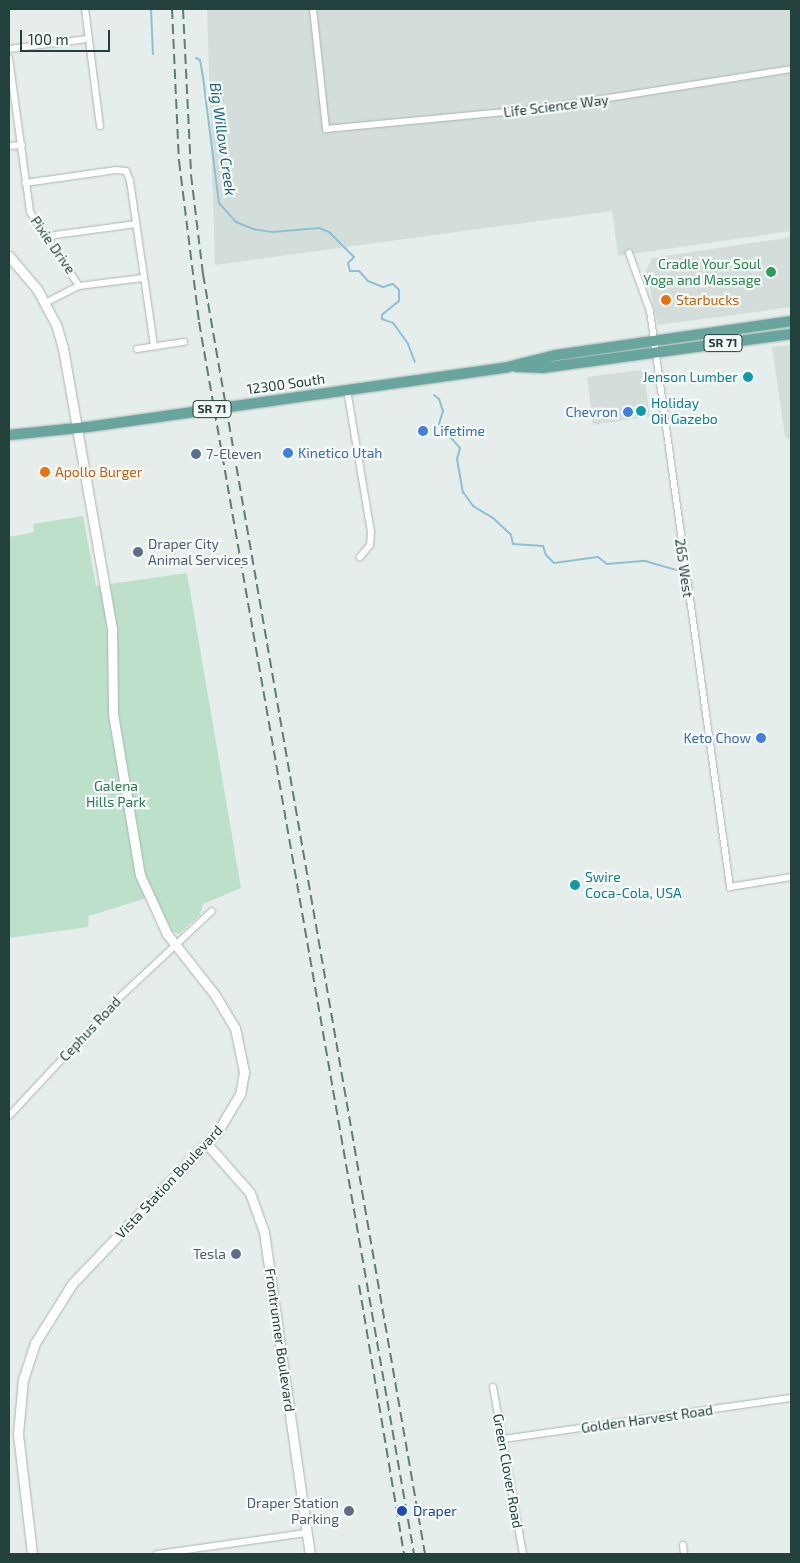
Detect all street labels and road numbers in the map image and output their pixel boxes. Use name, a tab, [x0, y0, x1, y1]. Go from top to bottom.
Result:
street label: Life Science Way	[502, 91, 610, 121]
street label: Pixie Drive	[27, 213, 79, 277]
road number: SR 71	[703, 333, 743, 352]
street label: 12300 South	[246, 370, 326, 398]
road number: SR 71	[192, 399, 232, 418]
street label: 265 West	[672, 537, 696, 599]
street label: Cephus Road	[56, 993, 124, 1065]
street label: Vista Station Boulevard	[112, 1122, 226, 1242]
street label: Frontrunner Boulevard	[262, 1267, 298, 1413]
street label: Golden Harvest Road	[580, 1401, 714, 1437]
street label: Green Clover Road	[490, 1412, 526, 1530]

